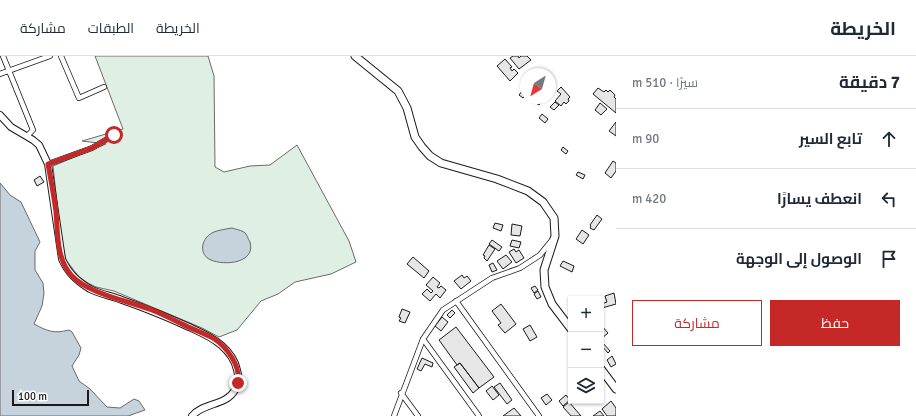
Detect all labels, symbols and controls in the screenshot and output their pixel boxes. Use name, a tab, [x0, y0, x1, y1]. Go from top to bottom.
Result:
text: الخريطة	[830, 17, 896, 41]
text: مشاركة	[20, 20, 66, 37]
text: الطبقات	[88, 20, 134, 37]
text: الخريطة	[156, 20, 200, 37]
north arrow	[520, 68, 556, 104]
text: 7 دقيقة	[839, 72, 900, 93]
text: سيرًا · 510 m	[632, 75, 698, 91]
route start	[105, 126, 123, 144]
icon: ahead	[878, 128, 900, 150]
text: تابع السير	[799, 130, 862, 148]
text: 90 m	[632, 131, 659, 147]
icon: left	[878, 188, 900, 210]
text: انعطف يسارًا	[777, 190, 862, 208]
text: 420 m	[632, 191, 666, 207]
icon: arrive	[878, 248, 900, 270]
text: الوصول إلى الوجهة	[736, 250, 862, 268]
map controls	[568, 296, 604, 404]
button: +	[568, 296, 604, 332]
button: مشاركة	[632, 300, 762, 346]
button: حفظ	[770, 300, 900, 346]
button: −	[568, 332, 604, 368]
button: layers	[568, 368, 604, 404]
route end	[229, 374, 247, 392]
scale bar	[12, 388, 89, 407]
text: 100 m	[18, 390, 47, 403]

